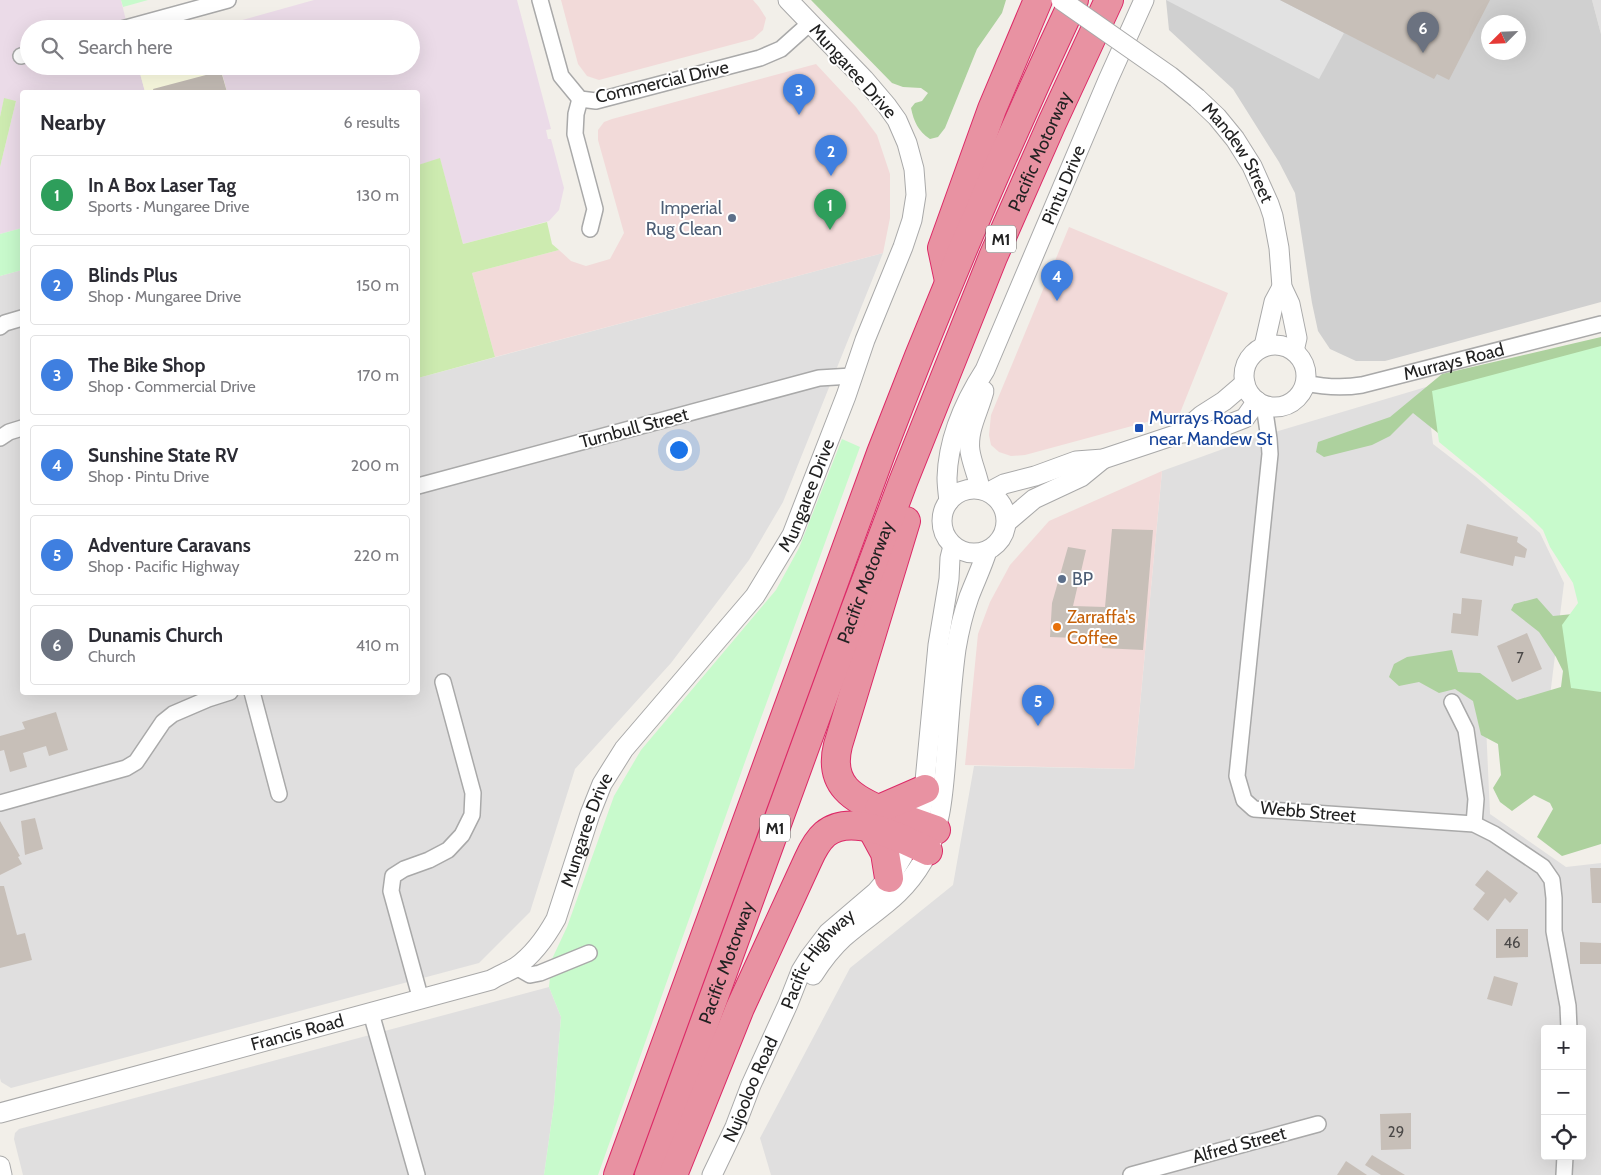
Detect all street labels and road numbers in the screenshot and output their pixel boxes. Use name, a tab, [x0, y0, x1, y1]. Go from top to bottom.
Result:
street label: Mungaree Drive	[805, 19, 901, 123]
street label: Commercial Drive	[593, 56, 731, 108]
street label: Pacific Motorway	[1004, 88, 1076, 215]
street label: Mandew Street	[1197, 98, 1278, 206]
street label: Pintu Drive	[1037, 142, 1090, 228]
road number: M1	[986, 225, 1016, 252]
street label: Murrays Road	[1401, 338, 1506, 385]
street label: Turnbull Street	[577, 403, 691, 453]
street label: Mungaree Drive	[773, 436, 839, 556]
street label: Pacific Motorway	[833, 518, 898, 646]
street label: Mungaree Drive	[556, 768, 617, 890]
street label: Webb Street	[1259, 797, 1357, 827]
road number: M1	[760, 814, 790, 841]
street label: Pacific Motorway	[694, 898, 759, 1027]
street label: Pacific Highway	[776, 904, 859, 1012]
street label: Francis Road	[248, 1009, 346, 1056]
street label: Nujooloo Road	[718, 1033, 783, 1146]
street label: Alfred Street	[1190, 1122, 1288, 1168]

